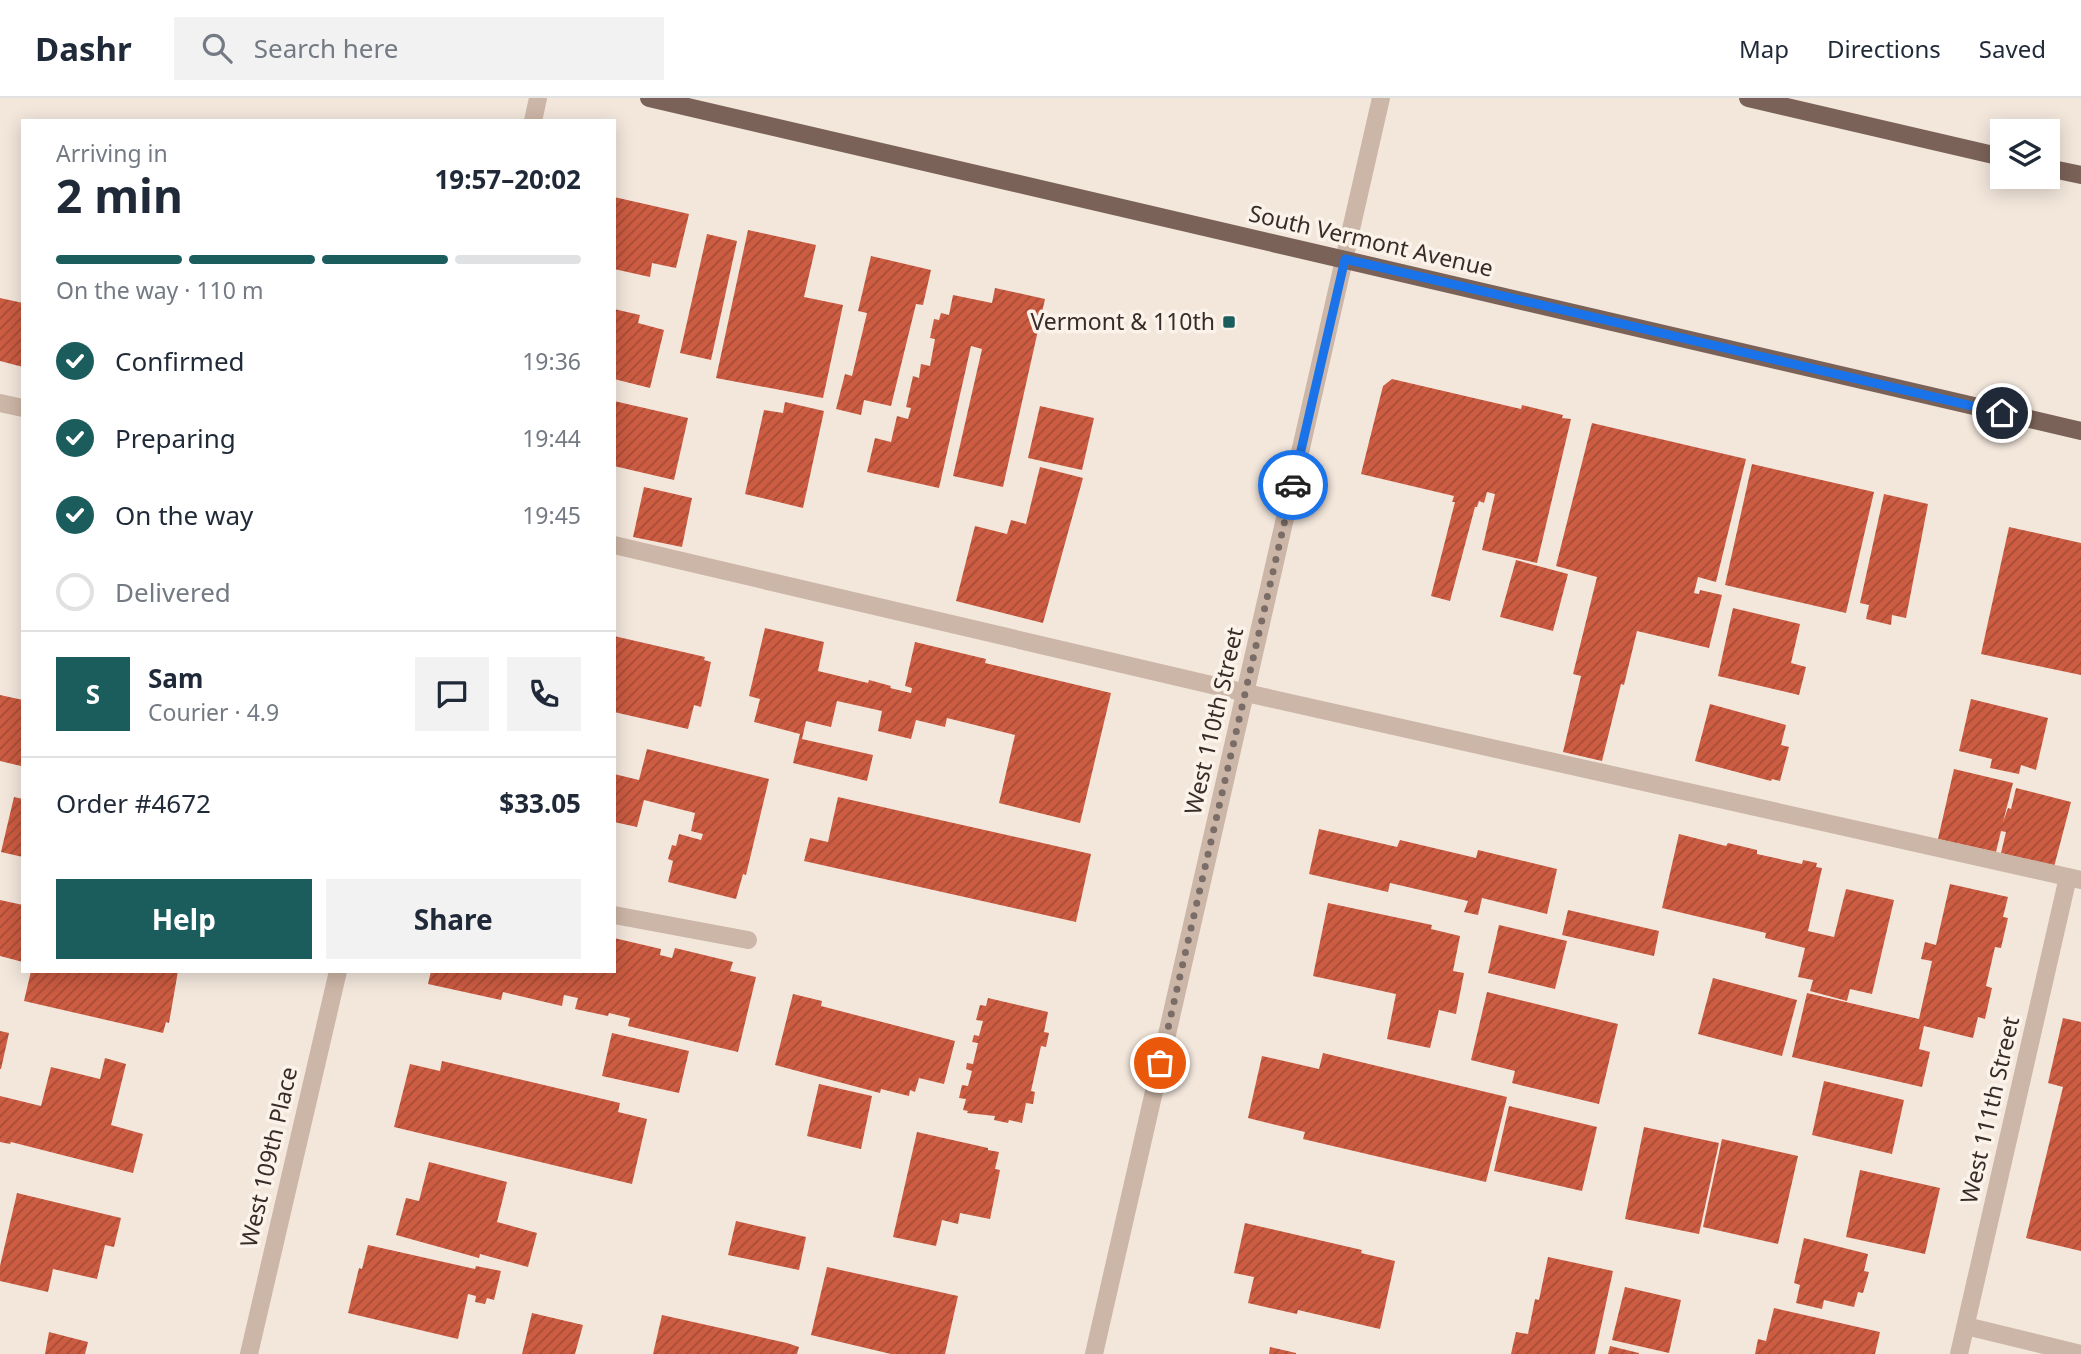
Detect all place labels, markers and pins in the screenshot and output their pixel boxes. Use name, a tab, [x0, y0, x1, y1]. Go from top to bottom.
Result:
place label: Vermont & 110th	[1030, 305, 1215, 337]
marker: Vermont & 110th	[1221, 314, 1237, 330]
pin	[1972, 383, 2032, 443]
pin	[1130, 1033, 1190, 1093]

